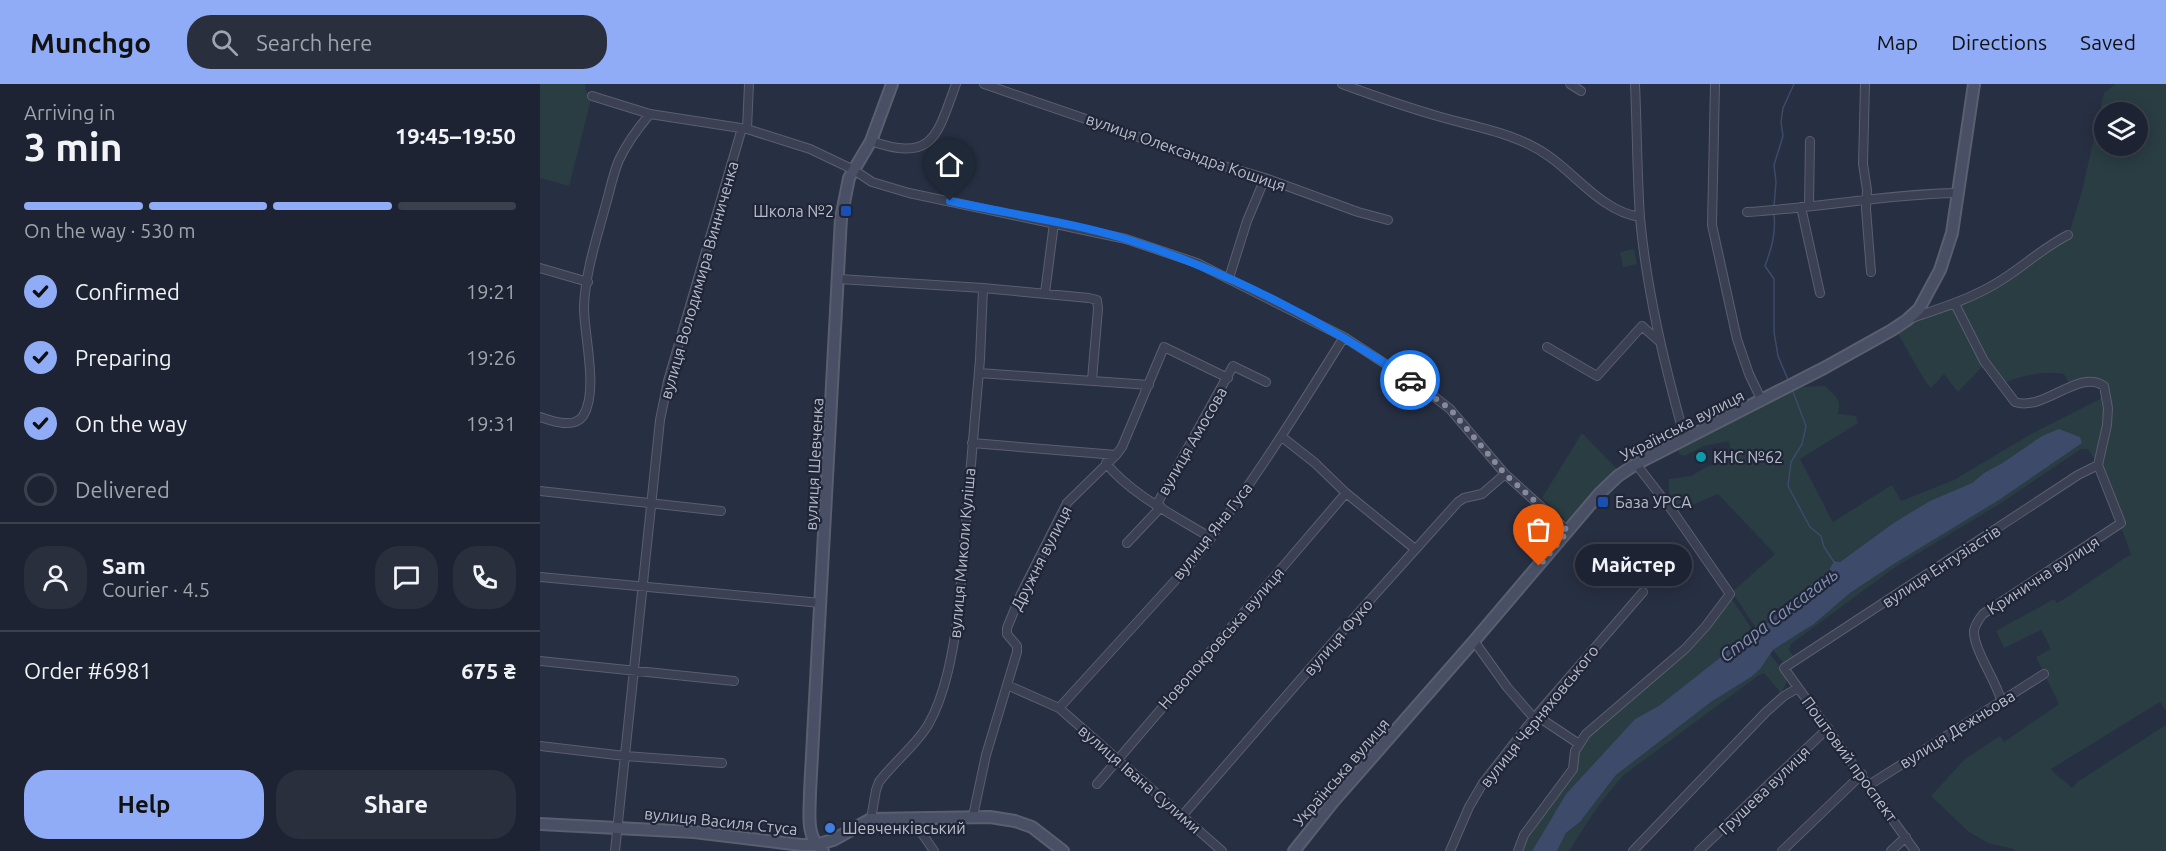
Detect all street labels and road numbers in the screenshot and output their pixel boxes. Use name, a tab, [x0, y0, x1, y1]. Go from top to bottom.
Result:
street label: вулиця Олександра Кошиця	[1084, 109, 1288, 195]
street label: вулиця Володимира Винниченка	[656, 159, 742, 401]
street label: вулиця Амосова	[1154, 384, 1230, 498]
street label: Українська вулиця	[1617, 386, 1747, 464]
street label: вулиця Шевченка	[802, 397, 826, 531]
street label: вулиця Миколи Куліша	[946, 467, 978, 639]
street label: вулиця Яна Гуса	[1168, 479, 1256, 583]
street label: Дружня вулиця	[1007, 503, 1075, 613]
street label: вулиця Ентузіастів	[1878, 521, 2004, 611]
street label: Кринична вулиця	[1984, 532, 2102, 618]
street label: Новопокровська вулиця	[1155, 563, 1287, 713]
street label: вулиця Фуко	[1300, 595, 1376, 679]
street label: вулиця Черняховського	[1476, 641, 1602, 791]
street label: вулиця Дежньова	[1896, 686, 2018, 772]
street label: Поштовий проспект	[1799, 693, 1901, 825]
street label: Українська вулиця	[1289, 714, 1393, 830]
street label: вулиця Івана Сулими	[1075, 721, 1205, 837]
street label: Грушева вулиця	[1715, 742, 1813, 838]
street label: вулиця Василя Стуса	[644, 804, 798, 838]

